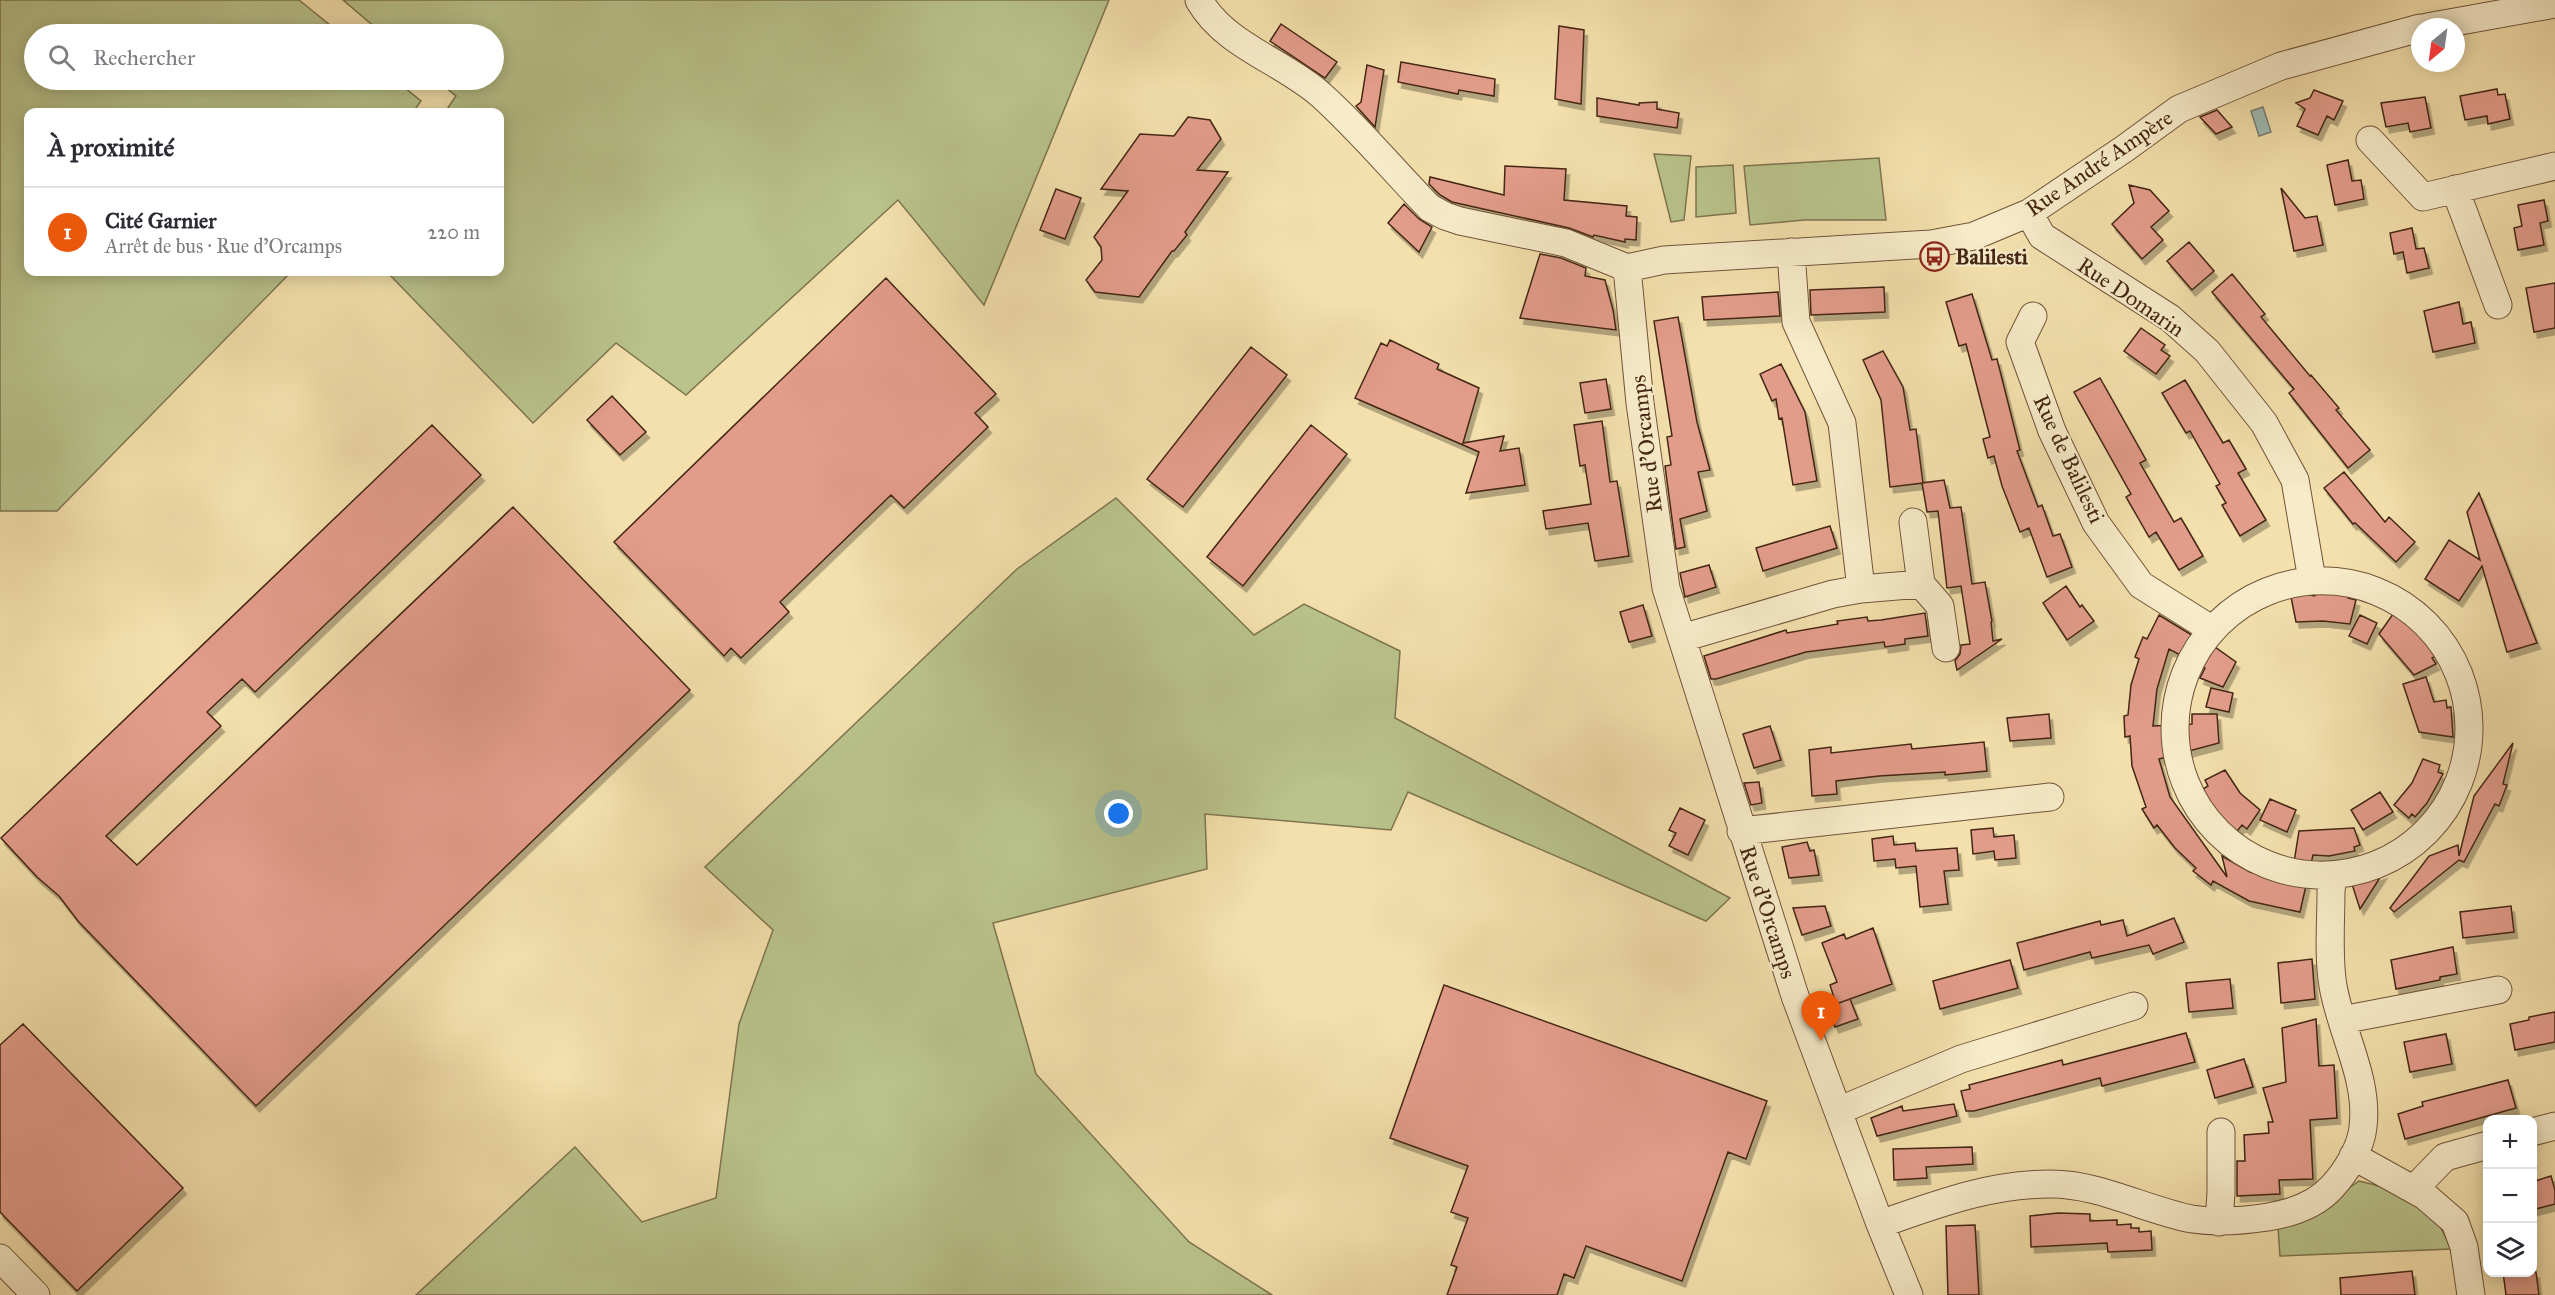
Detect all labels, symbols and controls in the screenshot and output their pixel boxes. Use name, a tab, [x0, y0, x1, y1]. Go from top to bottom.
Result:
north arrow	[2411, 18, 2465, 72]
search box	[24, 24, 504, 90]
icon: search	[45, 41, 78, 74]
text: Rechercher	[93, 44, 195, 71]
street label: Rue André Ampère	[2020, 104, 2178, 222]
text: À proximité	[48, 131, 174, 163]
text: Cité Garnier	[105, 207, 217, 234]
text: 1	[64, 220, 71, 244]
text: 220 m	[428, 220, 480, 244]
text: Arrêt de bus · Rue d'Orcamps	[105, 234, 342, 258]
bus stop icon: Balilesti	[1918, 240, 1950, 272]
place label: Balilesti	[1955, 243, 2029, 270]
street label: Rue Domarin	[2072, 251, 2190, 343]
street label: Rue d'Orcamps	[1624, 374, 1668, 514]
street label: Rue de Balilesti	[2027, 390, 2111, 528]
your location	[1104, 799, 1133, 828]
street label: Rue d'Orcamps	[1734, 842, 1802, 982]
pin: 1	[1802, 992, 1840, 1041]
map controls	[2483, 1115, 2537, 1277]
button: +	[2483, 1115, 2537, 1169]
button: −	[2483, 1169, 2537, 1223]
button: layers	[2483, 1223, 2537, 1277]

